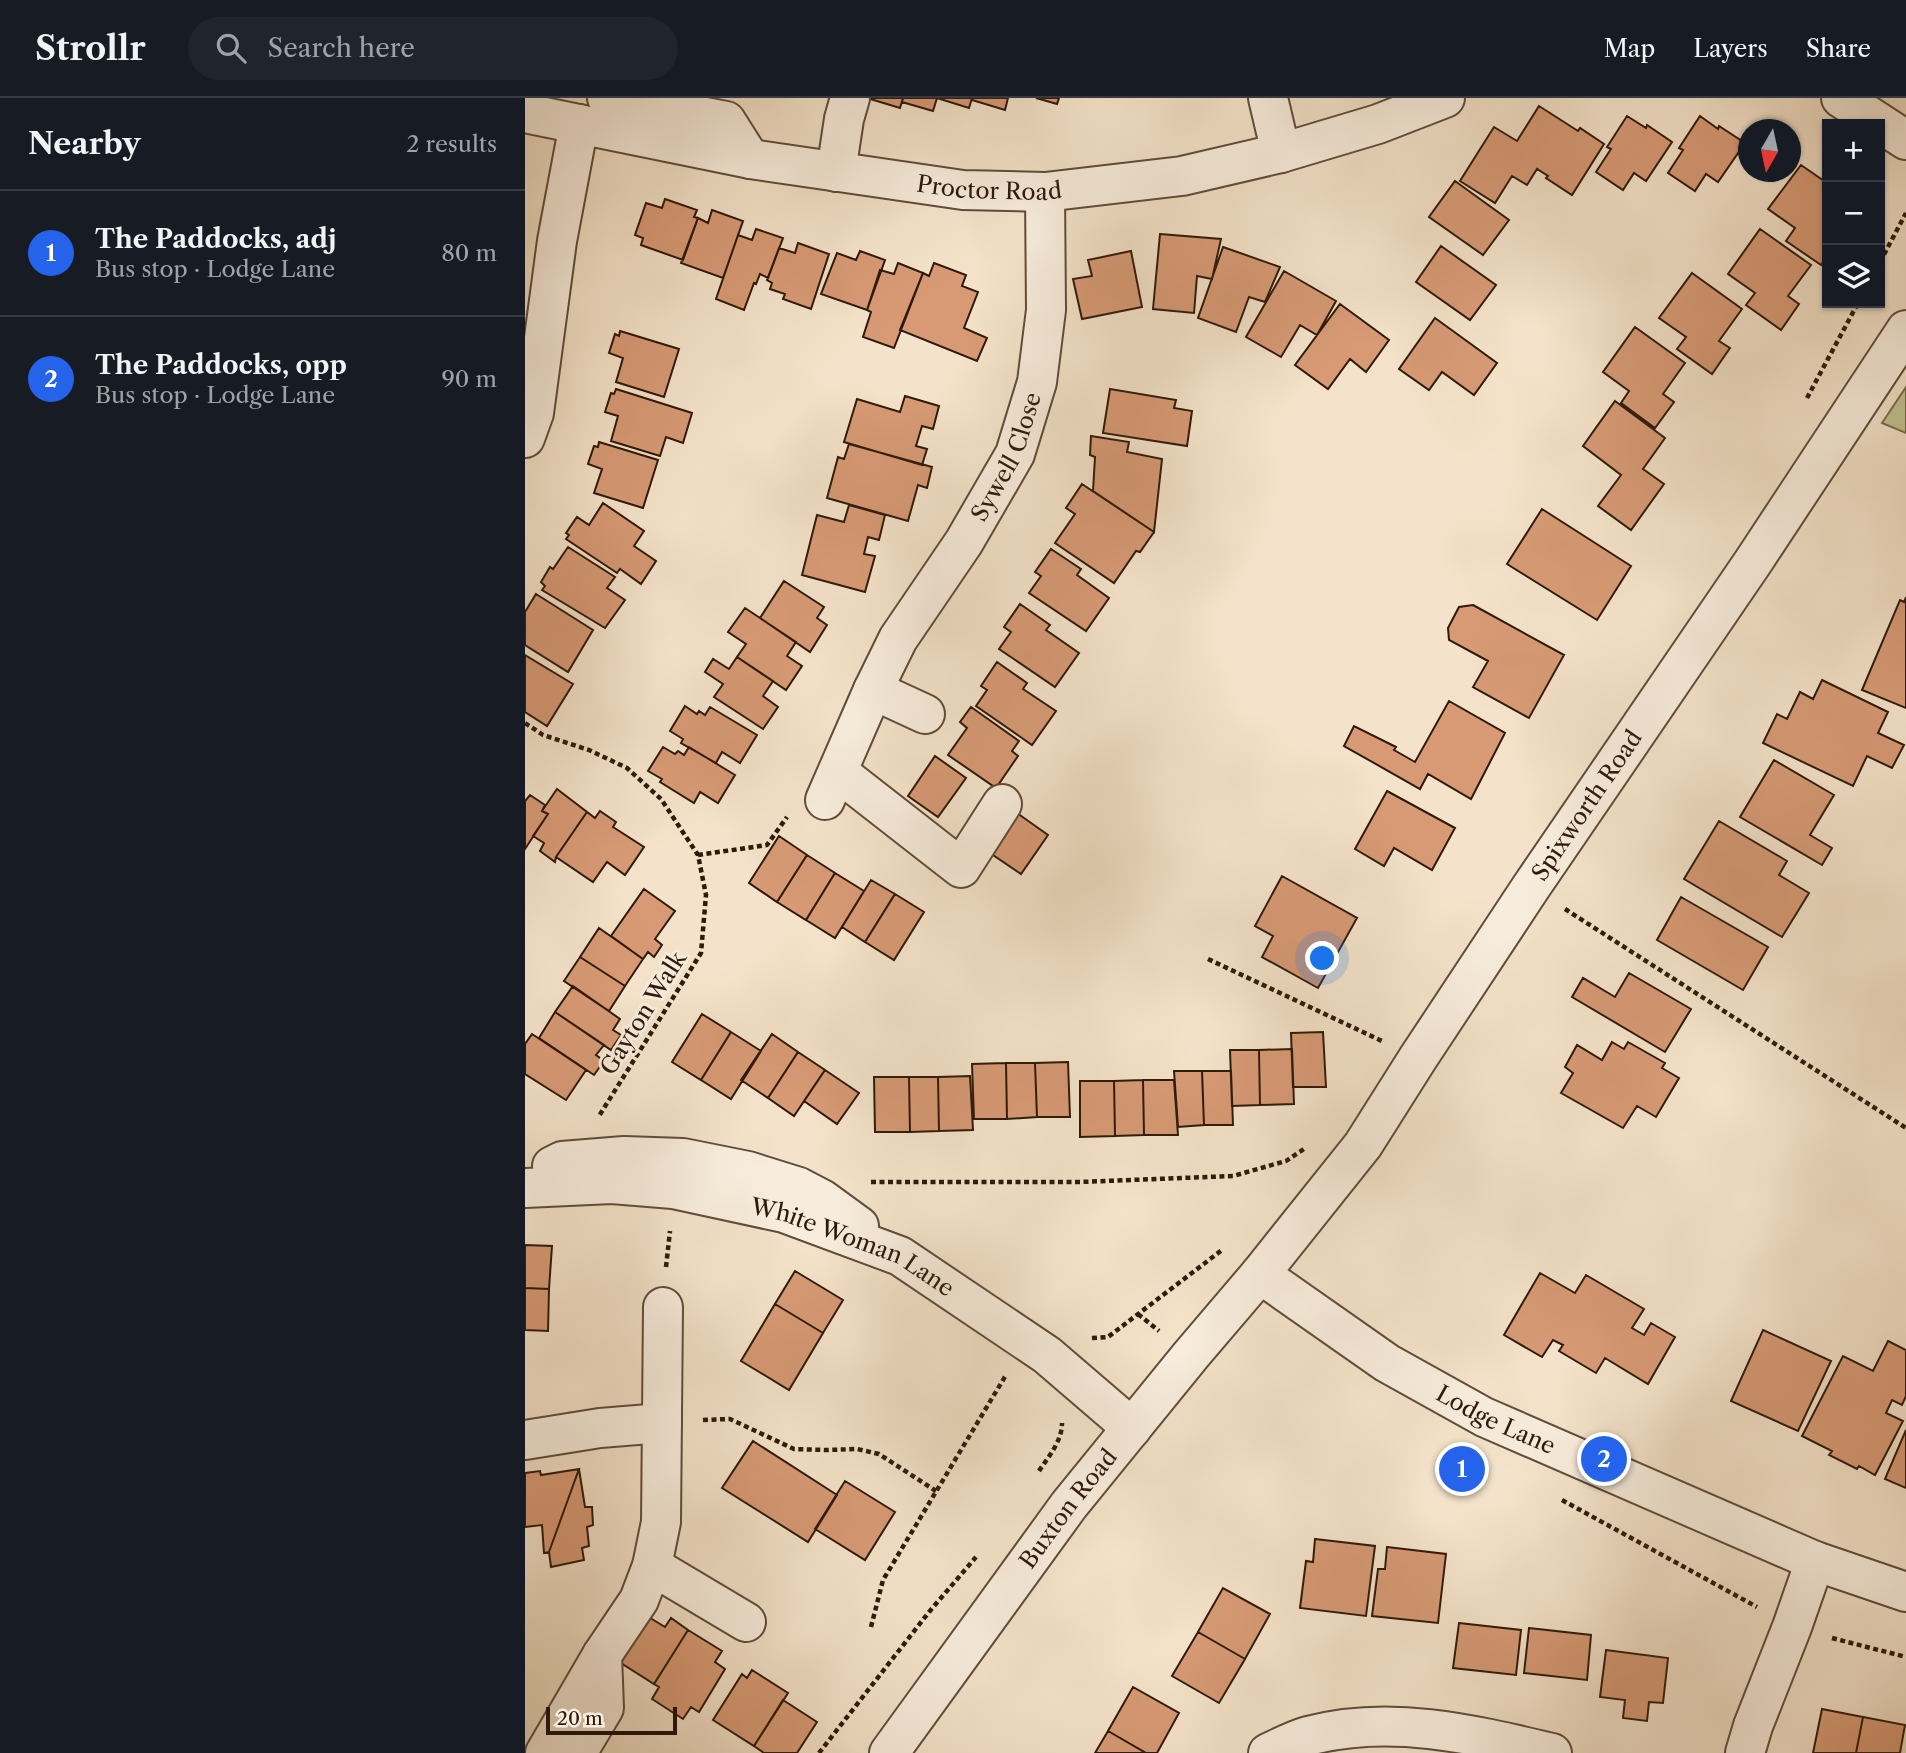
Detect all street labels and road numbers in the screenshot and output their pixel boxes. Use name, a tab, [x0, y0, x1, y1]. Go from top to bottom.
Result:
street label: Proctor Road	[915, 169, 1063, 206]
street label: Sywell Close	[965, 389, 1047, 526]
street label: Spixworth Road	[1526, 725, 1648, 886]
street label: Gayton Walk	[594, 945, 693, 1080]
street label: White Woman Lane	[747, 1192, 959, 1302]
street label: Lodge Lane	[1431, 1379, 1560, 1460]
street label: Buxton Road	[1014, 1443, 1123, 1574]

